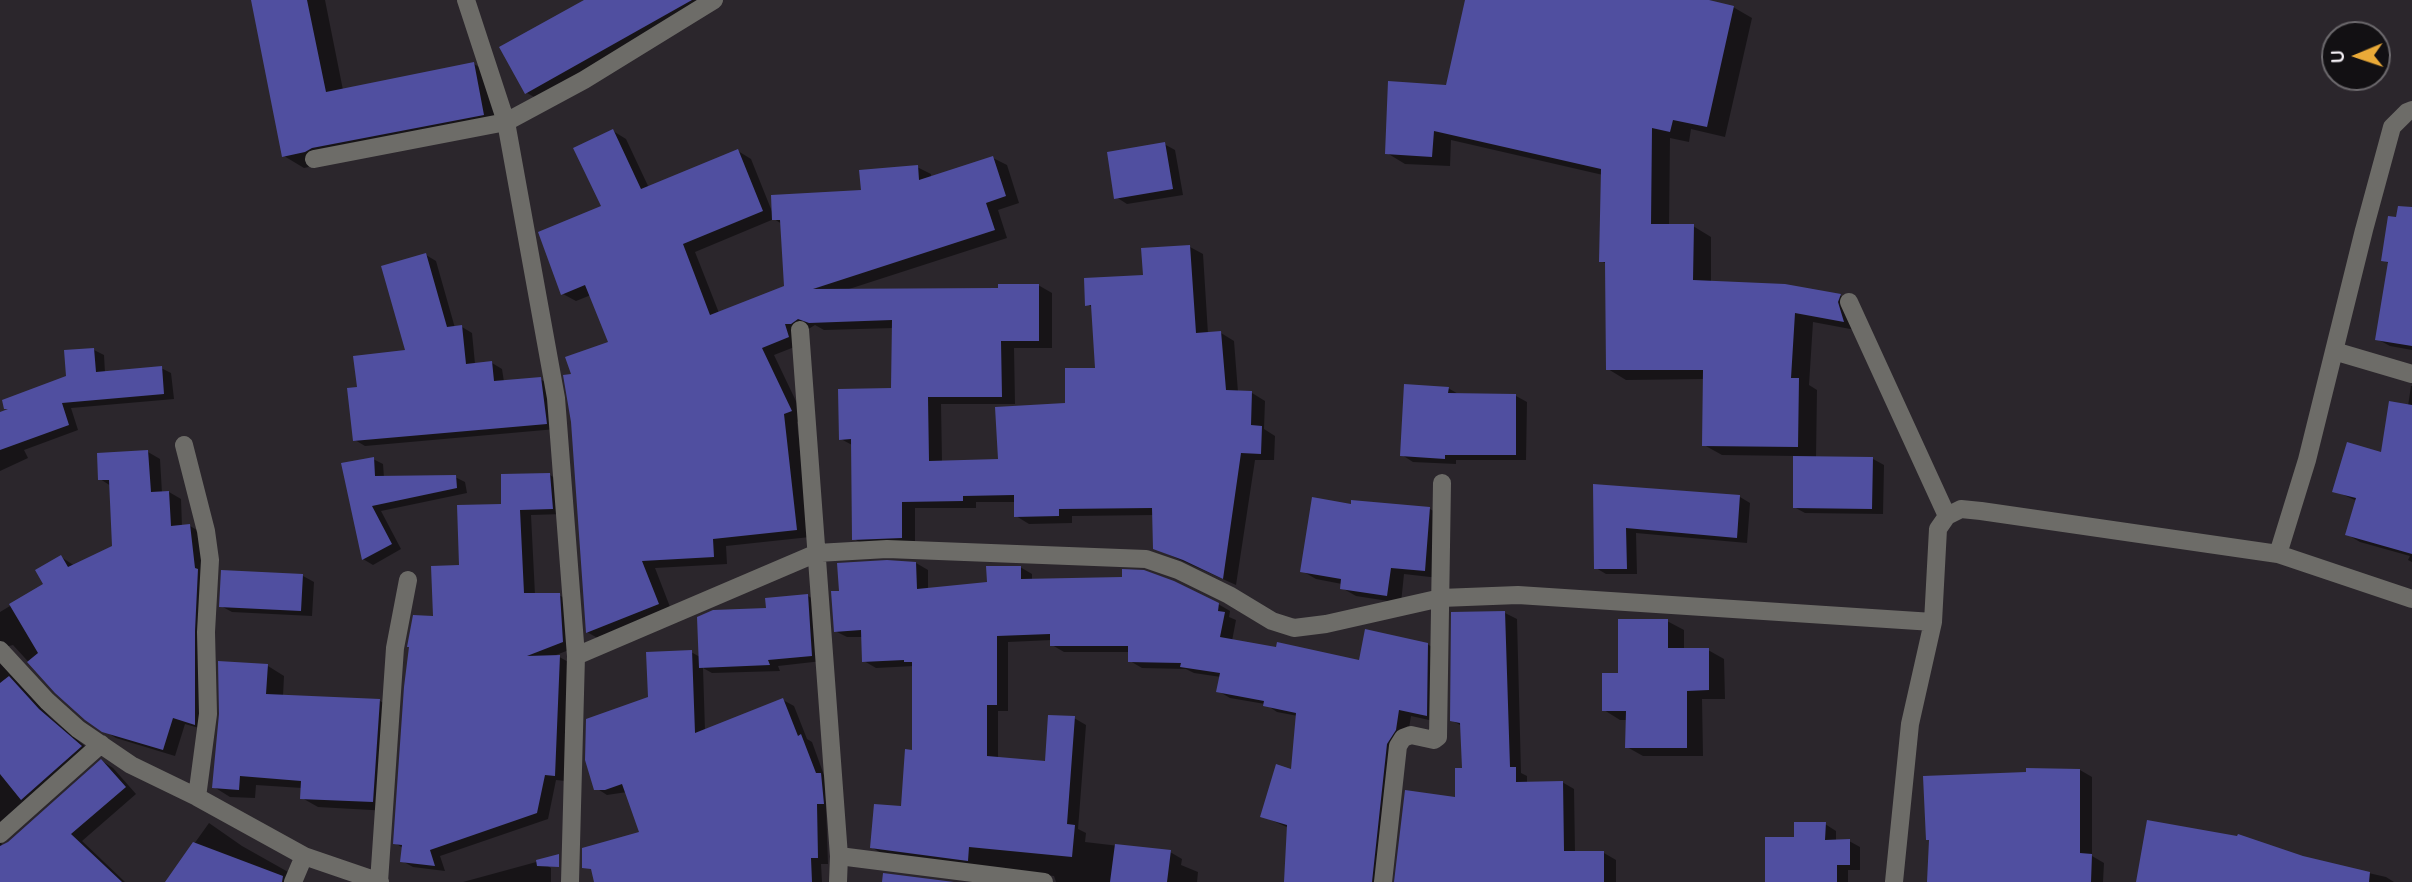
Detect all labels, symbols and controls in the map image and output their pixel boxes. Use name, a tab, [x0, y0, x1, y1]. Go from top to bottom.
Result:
north arrow	[2321, 21, 2391, 91]
text: U	[2325, 50, 2349, 64]

